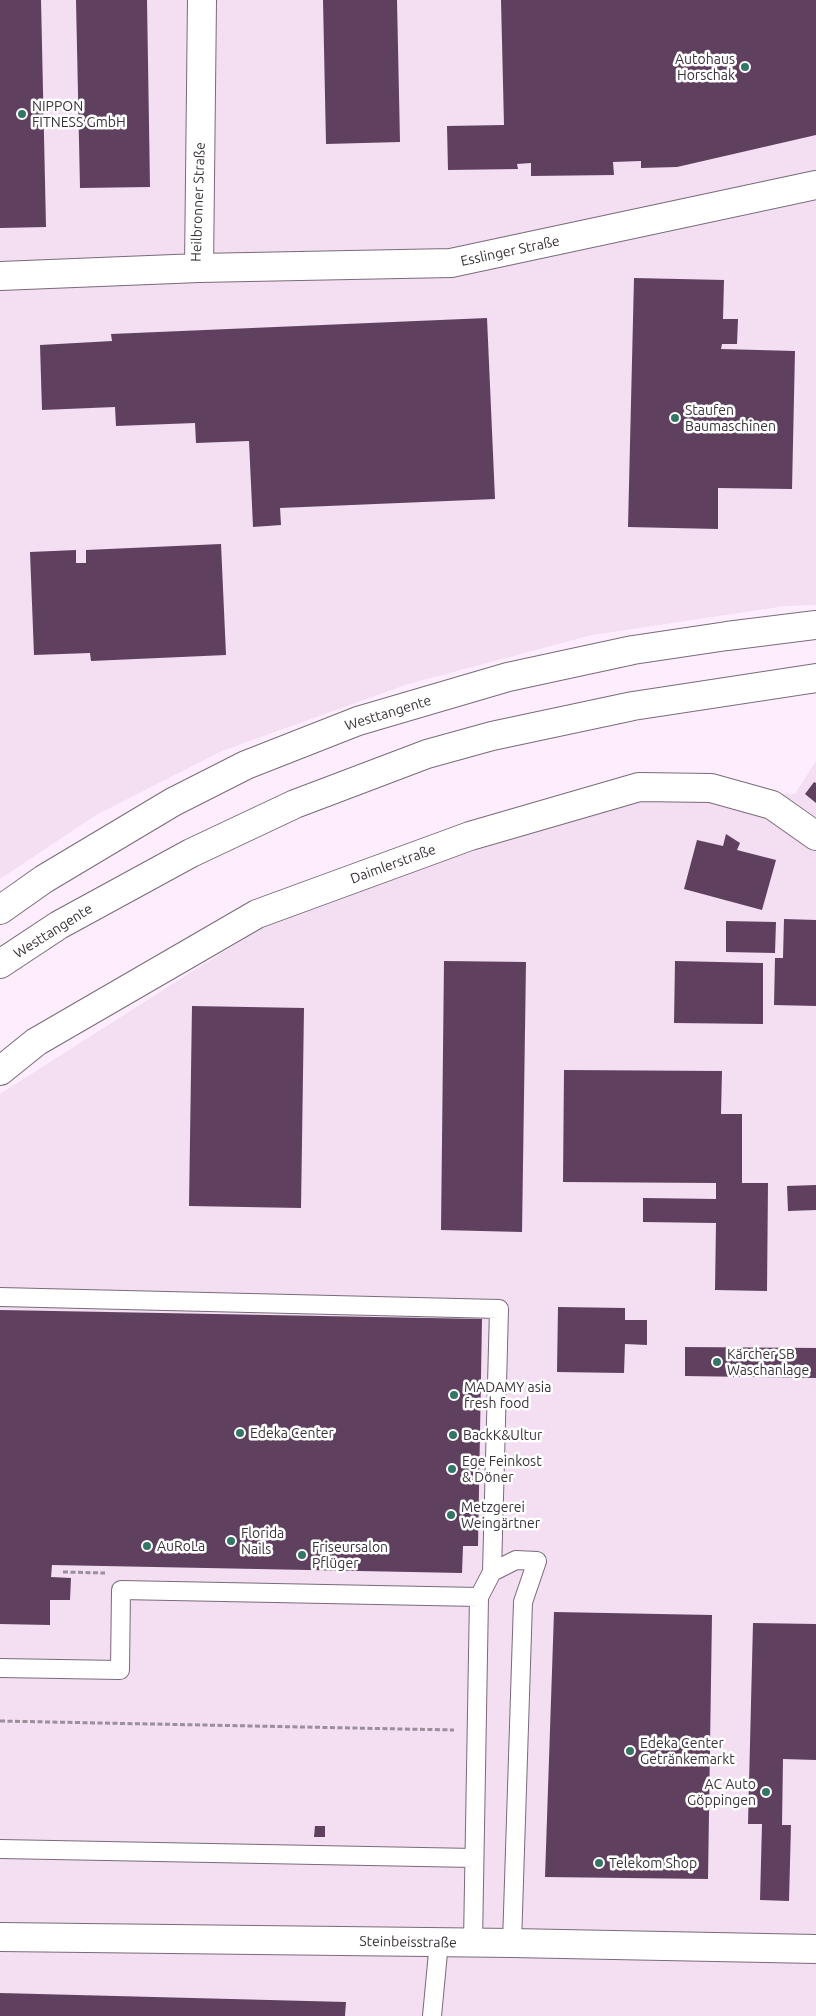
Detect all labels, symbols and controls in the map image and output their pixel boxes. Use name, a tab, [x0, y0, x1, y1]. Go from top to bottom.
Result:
place label: Autohaus Horschak	[675, 51, 735, 84]
marker: Autohaus Horschak	[739, 61, 751, 73]
place label: NIPPON FITNESS GmbH	[32, 98, 126, 130]
marker: NIPPON FITNESS GmbH	[16, 108, 28, 120]
street label: Heilbronner Straße	[188, 142, 208, 262]
street label: Esslinger Straße	[459, 232, 561, 270]
place label: Staufen Baumaschinen	[685, 402, 776, 434]
marker: Staufen Baumaschinen	[669, 412, 681, 424]
street label: Westtangente	[343, 692, 433, 734]
street label: Daimlerstraße	[348, 841, 438, 887]
street label: Westtangente	[11, 900, 95, 962]
place label: Kärcher SB Waschanlage	[727, 1346, 809, 1378]
marker: Kärcher SB Waschanlage	[711, 1356, 723, 1368]
place label: MADAMY asia fresh food	[464, 1379, 551, 1411]
marker: MADAMY asia fresh food	[448, 1389, 460, 1401]
place label: Edeka Center	[250, 1425, 334, 1441]
marker: Edeka Center	[234, 1427, 246, 1439]
place label: BackK&Ultur	[463, 1427, 542, 1443]
marker: BackK&Ultur	[447, 1429, 459, 1441]
place label: Ege Feinkost & Döner	[462, 1453, 542, 1485]
marker: Ege Feinkost & Döner	[446, 1463, 458, 1475]
place label: Metzgerei Weingärtner	[461, 1499, 540, 1531]
marker: Metzgerei Weingärtner	[445, 1509, 457, 1521]
place label: Florida Nails	[241, 1525, 284, 1558]
marker: Florida Nails	[225, 1535, 237, 1547]
place label: AuRoLa	[157, 1538, 205, 1554]
place label: Friseursalon Pflüger	[312, 1539, 388, 1571]
marker: AuRoLa	[141, 1540, 153, 1552]
marker: Friseursalon Pflüger	[296, 1549, 308, 1561]
place label: Edeka Center Getränkemarkt	[640, 1735, 735, 1768]
marker: Edeka Center Getränkemarkt	[624, 1745, 636, 1757]
place label: AC Auto Göppingen	[687, 1776, 756, 1808]
marker: AC Auto Göppingen	[760, 1786, 772, 1798]
place label: Telekom Shop	[609, 1855, 697, 1871]
marker: Telekom Shop	[593, 1857, 605, 1869]
street label: Steinbeisstraße	[359, 1933, 457, 1951]

